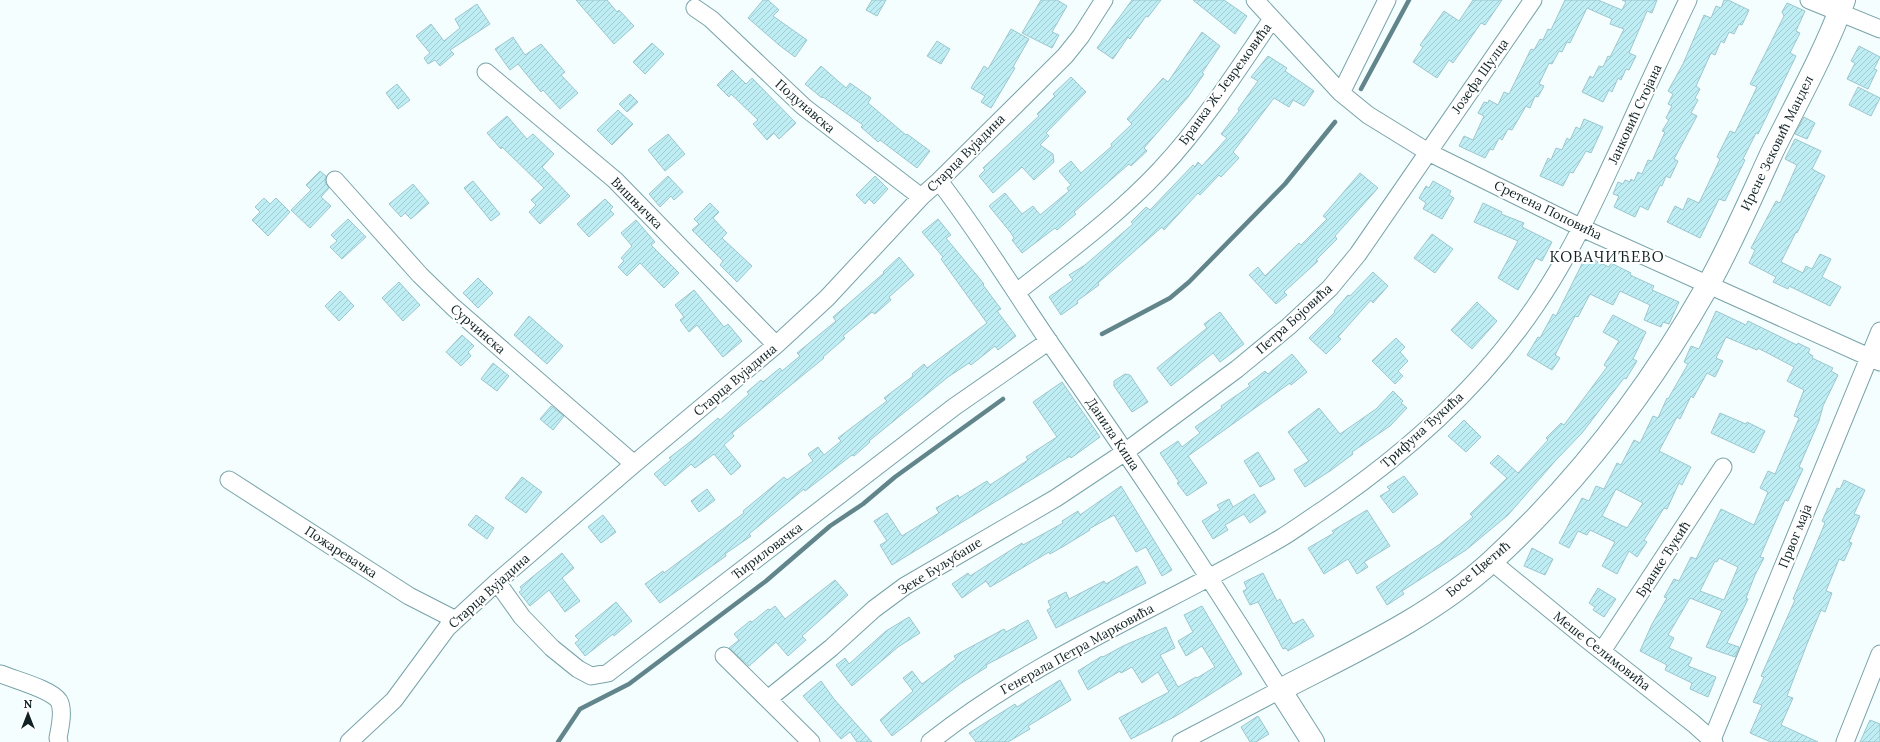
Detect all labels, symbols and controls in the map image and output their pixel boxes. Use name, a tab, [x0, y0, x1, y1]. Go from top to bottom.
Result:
street label: Бранка Ж. Јевремовића	[1175, 19, 1275, 148]
street label: Јозефа Шулца	[1447, 35, 1512, 118]
street label: Јанковић Стојана	[1604, 61, 1666, 167]
street label: Ирене Зековић Мандел	[1737, 72, 1817, 213]
street label: Подунавска	[772, 75, 839, 137]
street label: Старца Вујадина	[923, 110, 1009, 196]
street label: Вишњичка	[607, 173, 667, 233]
street label: Сретена Поповића	[1491, 177, 1605, 244]
district label: КОВАЧИЋЕВО	[1549, 247, 1665, 266]
street label: Петра Бојовића	[1252, 280, 1336, 358]
street label: Сурчинска	[447, 300, 509, 358]
street label: Старца Вујадина	[690, 340, 780, 420]
street label: Трифуна Ђукића	[1377, 388, 1467, 472]
street label: Данила Киша	[1082, 394, 1144, 474]
street label: Првог маја	[1774, 501, 1816, 571]
street label: Бранке Ђукић	[1632, 517, 1694, 600]
street label: Ћириловачка	[728, 519, 806, 583]
street label: Пожаревачка	[301, 522, 381, 582]
street label: Зеке Буљубаше	[895, 533, 985, 599]
street label: Босе Цветић	[1442, 537, 1514, 601]
street label: Старца Вујадина	[445, 550, 533, 632]
street label: Генерала Петра Марковића	[997, 600, 1157, 698]
street label: Меше Селимовића	[1550, 608, 1654, 694]
north arrow	[8, 694, 48, 734]
text: N	[24, 697, 33, 711]

